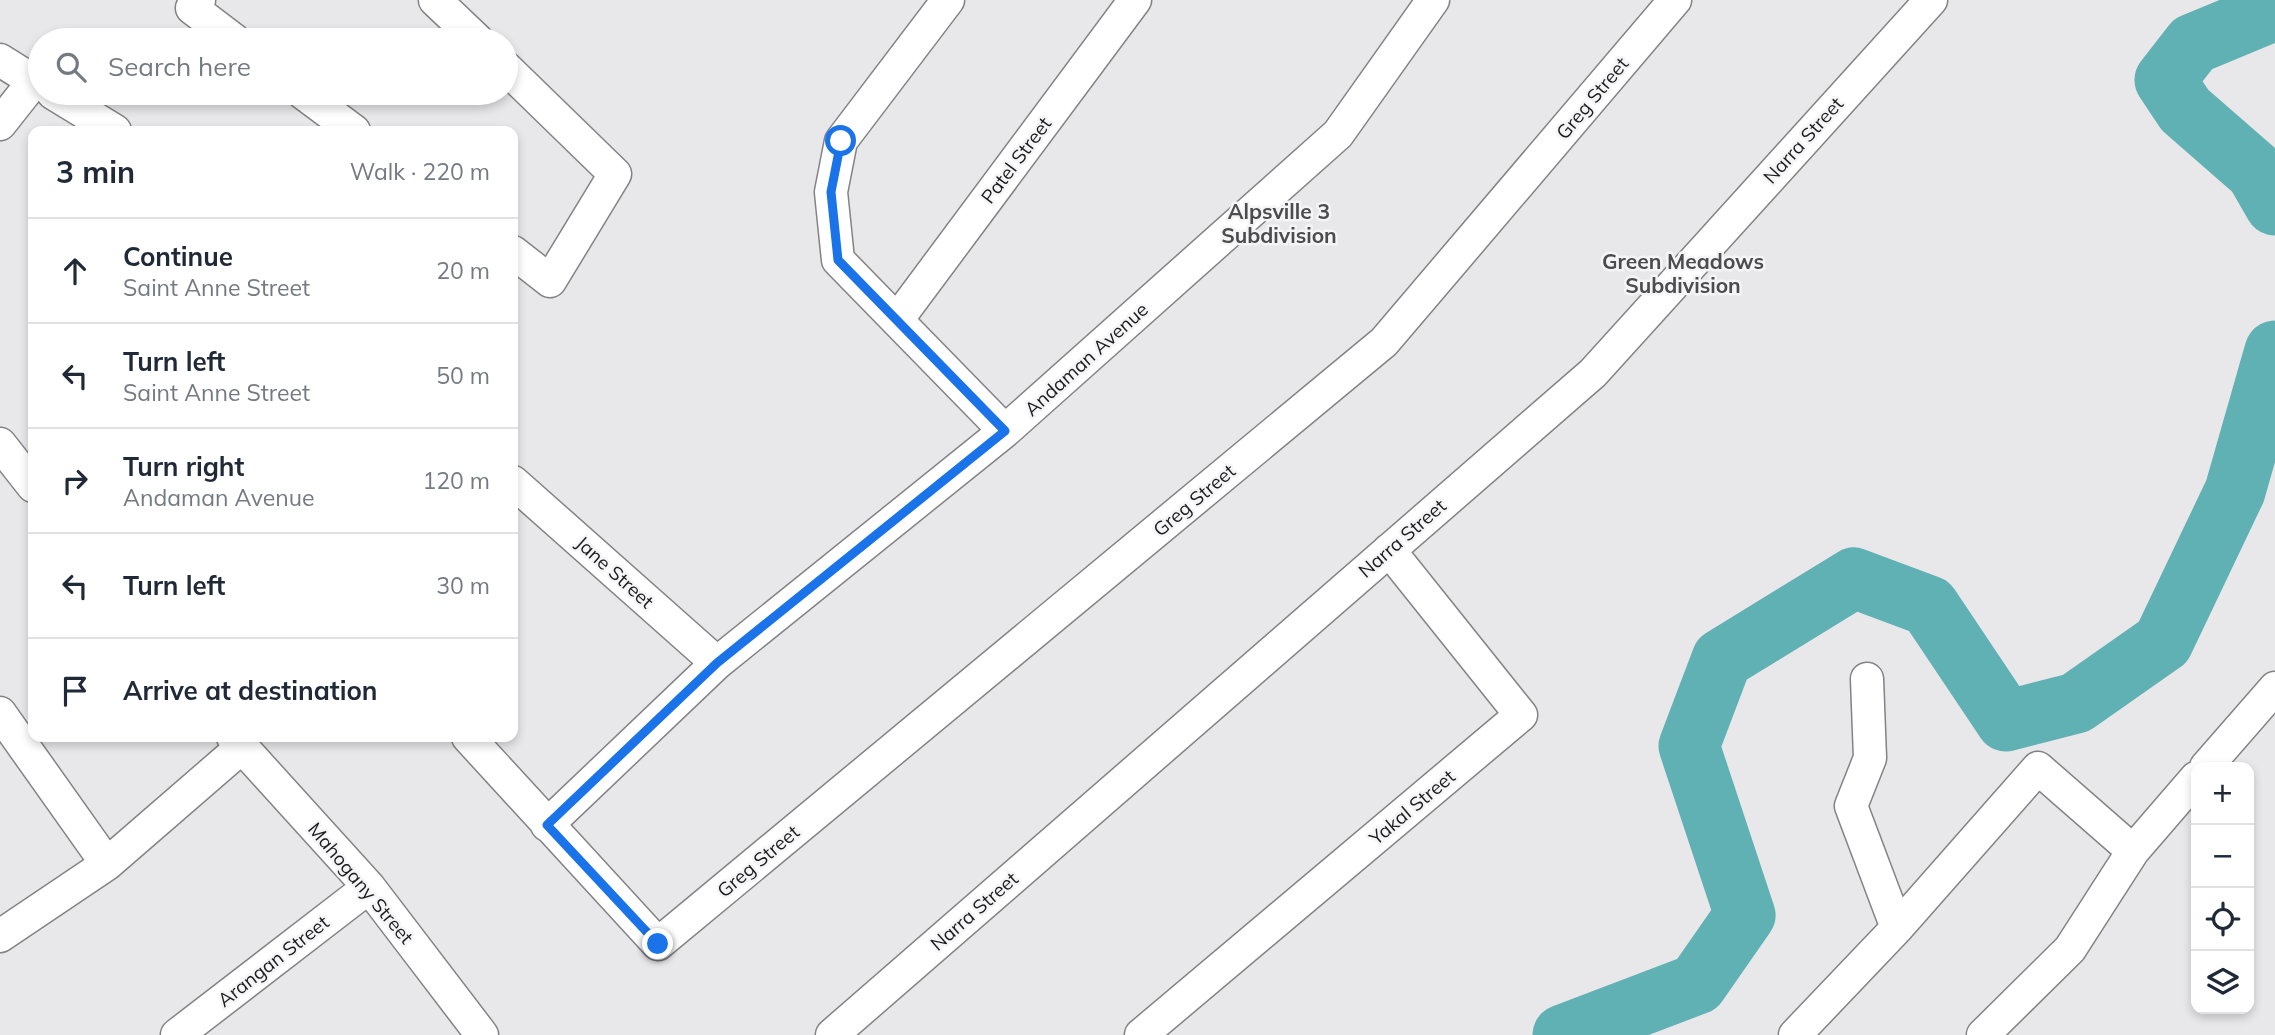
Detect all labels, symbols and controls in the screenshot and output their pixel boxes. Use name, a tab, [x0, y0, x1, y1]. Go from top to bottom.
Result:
search box	[28, 28, 518, 105]
icon: search	[52, 48, 90, 86]
text: Search here	[108, 50, 251, 83]
street label: Greg Street	[1551, 52, 1634, 144]
street label: Narra Street	[1758, 92, 1848, 188]
street label: Patel Street	[976, 112, 1057, 208]
route start	[825, 125, 856, 156]
text: 3 min	[56, 153, 135, 191]
text: Walk · 220 m	[350, 157, 490, 186]
district label: Alpsville 3 Subdivision	[1221, 198, 1337, 248]
text: Continue	[123, 240, 233, 273]
district label: Green Meadows Subdivision	[1602, 248, 1764, 298]
icon: ahead	[56, 252, 94, 290]
text: 20 m	[436, 256, 490, 285]
text: Saint Anne Street	[123, 273, 310, 302]
street label: Andaman Avenue	[1019, 297, 1153, 421]
text: Turn left	[123, 345, 225, 378]
icon: left	[56, 357, 94, 395]
text: 50 m	[436, 361, 490, 390]
text: Saint Anne Street	[123, 378, 310, 407]
text: Turn right	[123, 450, 244, 483]
street label: Greg Street	[1148, 458, 1240, 541]
icon: right	[56, 462, 94, 500]
text: 120 m	[422, 466, 490, 495]
text: Andaman Avenue	[123, 483, 315, 512]
street label: Narra Street	[1353, 493, 1451, 583]
street label: Jane Street	[571, 531, 659, 613]
icon: left	[56, 567, 94, 605]
text: Turn left	[123, 569, 225, 602]
text: 30 m	[436, 571, 490, 600]
icon: arrive	[56, 672, 94, 710]
text: Arrive at destination	[123, 674, 378, 707]
map controls	[2191, 762, 2254, 1014]
button: +	[2191, 762, 2254, 825]
street label: Yakal Street	[1363, 764, 1460, 850]
street label: Mahogany Street	[303, 817, 419, 949]
street label: Greg Street	[712, 819, 804, 902]
button: −	[2191, 825, 2254, 888]
street label: Narra Street	[925, 866, 1023, 956]
button: locate	[2191, 888, 2254, 951]
street label: Arangan Street	[213, 910, 334, 1012]
route end	[642, 928, 673, 959]
button: layers	[2191, 951, 2254, 1014]

